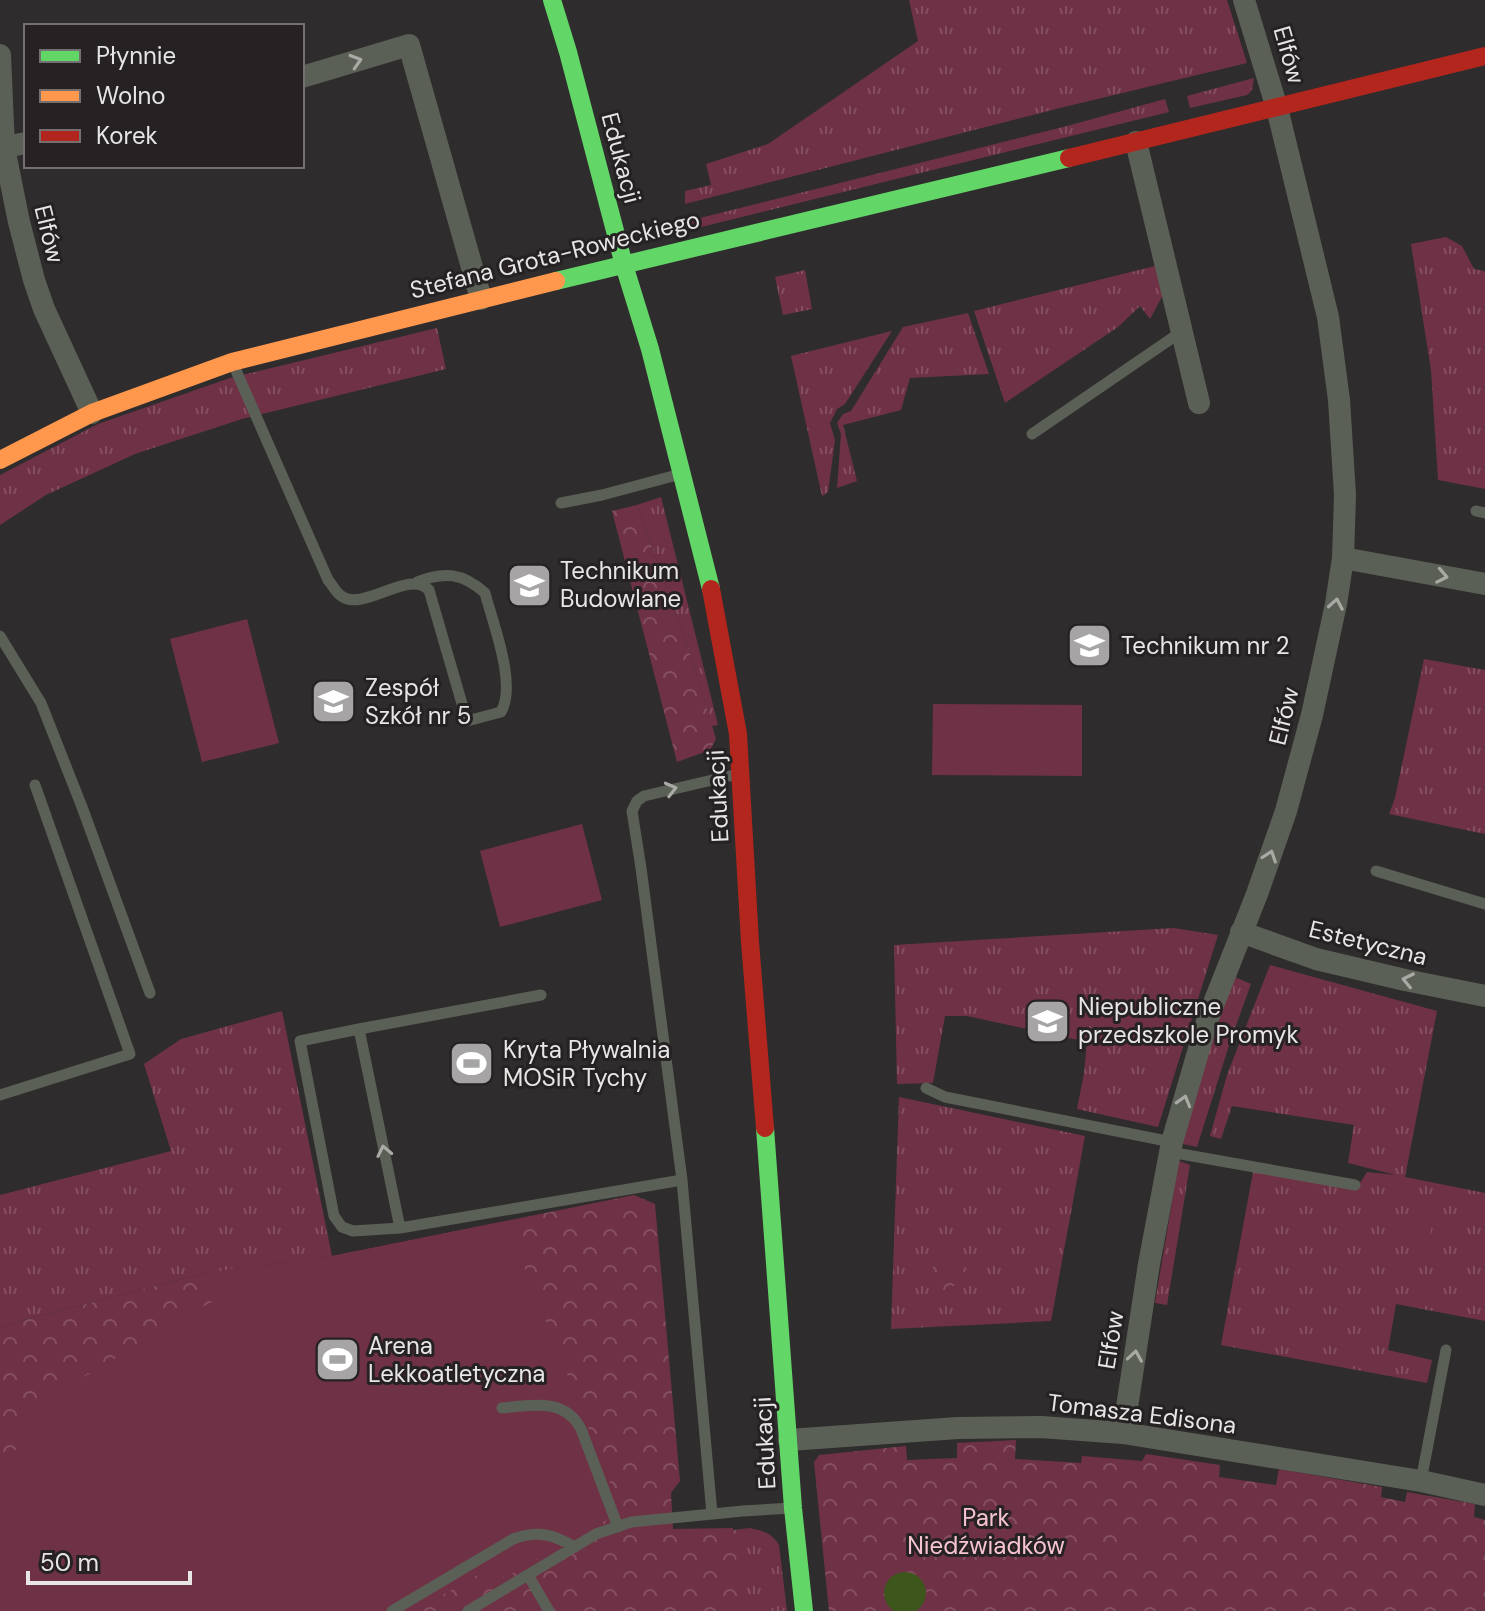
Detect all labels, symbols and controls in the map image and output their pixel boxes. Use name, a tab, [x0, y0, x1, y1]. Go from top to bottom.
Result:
street label: Elfów	[1266, 22, 1312, 87]
legend	[24, 24, 304, 168]
text: Płynnie	[96, 40, 176, 71]
one-way arrow	[348, 54, 362, 70]
text: Wolno	[96, 80, 166, 111]
street label: Edukacji	[595, 109, 648, 207]
text: Korek	[96, 120, 158, 151]
street label: Elfów	[27, 202, 72, 266]
street label: Stefana Grota-Roweckiego	[407, 203, 703, 306]
place label: Technikum Budowlane	[560, 555, 681, 614]
school or university icon: Technikum Budowlane	[505, 561, 553, 609]
one-way arrow	[1434, 567, 1448, 584]
one-way arrow	[1326, 598, 1343, 611]
school or university icon: Technikum nr 2	[1066, 622, 1114, 670]
place label: Technikum nr 2	[1121, 630, 1289, 661]
place label: Zespół Szkół nr 5	[365, 672, 471, 731]
school or university icon: Zespół Szkół nr 5	[310, 678, 358, 726]
street label: Elfów	[1261, 684, 1306, 748]
street label: Edukacji	[700, 749, 735, 843]
one-way arrow	[664, 782, 678, 799]
one-way arrow	[1261, 850, 1277, 864]
street label: Estetyczna	[1306, 913, 1430, 972]
one-way arrow	[1402, 973, 1415, 990]
place label: Niepubliczne przedszkole Promyk	[1078, 991, 1299, 1050]
school or university icon: Niepubliczne przedszkole Promyk	[1023, 997, 1071, 1045]
place label: Kryta Pływalnia MOSiR Tychy	[503, 1034, 670, 1093]
sports icon: Kryta Pływalnia MOSiR Tychy	[448, 1040, 496, 1088]
one-way arrow	[1175, 1094, 1191, 1108]
one-way arrow	[376, 1145, 393, 1159]
street label: Elfów	[1091, 1309, 1130, 1371]
place label: Arena Lekkoatletyczna	[368, 1330, 545, 1389]
sports icon: Arena Lekkoatletyczna	[313, 1336, 361, 1384]
one-way arrow	[1125, 1349, 1142, 1362]
street label: Tomasza Edisona	[1046, 1387, 1238, 1440]
street label: Edukacji	[747, 1396, 782, 1490]
park label: Park Niedźwiadków	[907, 1502, 1065, 1561]
scale bar	[28, 1535, 190, 1585]
text: 50 m	[40, 1547, 99, 1578]

